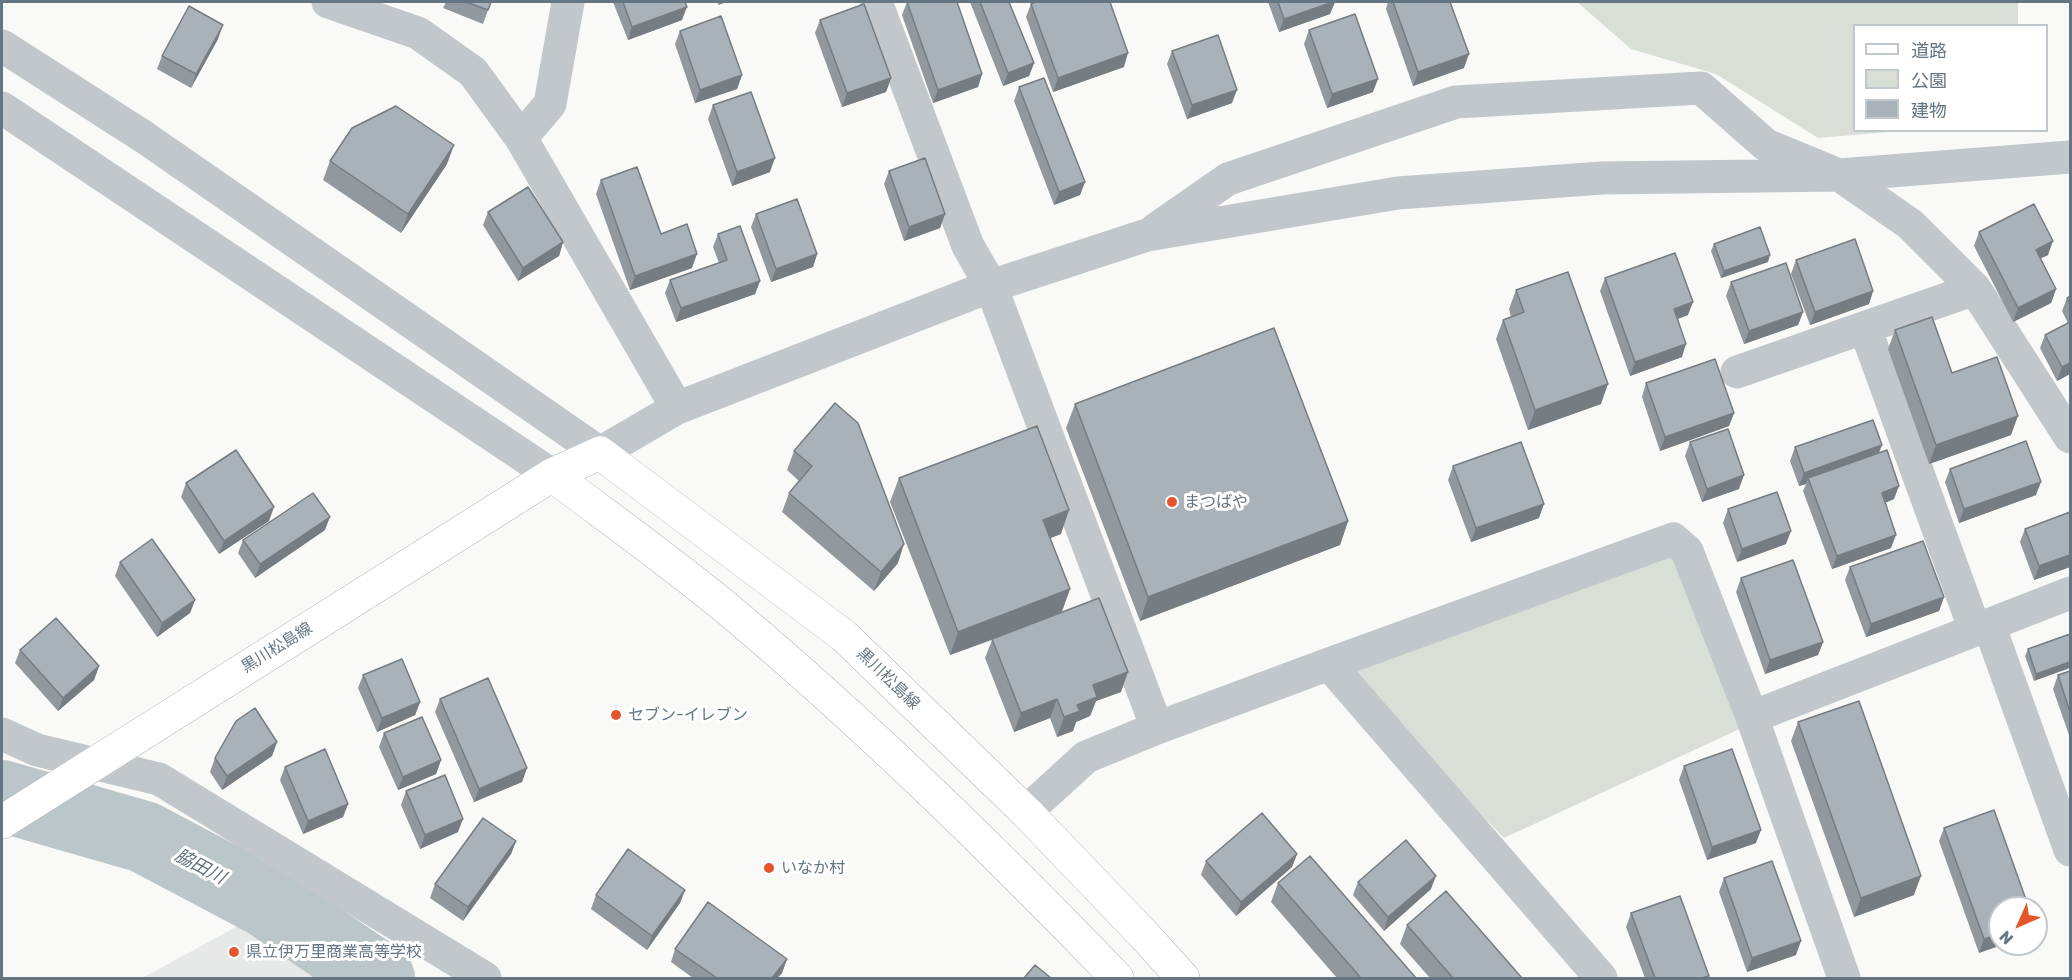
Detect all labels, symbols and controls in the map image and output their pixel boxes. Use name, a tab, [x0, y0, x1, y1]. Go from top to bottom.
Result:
legend	[1853, 24, 2048, 132]
text: 道路	[1911, 40, 1947, 62]
text: 公園	[1911, 70, 1947, 92]
text: 建物	[1911, 100, 1947, 122]
place label: まつばや	[1184, 492, 1248, 512]
marker: まつばや	[1165, 495, 1179, 509]
street label: 黒川松島線	[238, 619, 316, 677]
street label: 黒川松島線	[853, 644, 923, 714]
place label: セブン-イレブン	[628, 705, 748, 725]
marker: セブン-イレブン	[609, 708, 623, 722]
water label: 脇田川	[171, 845, 229, 889]
place label: いなか村	[781, 858, 845, 878]
marker: いなか村	[762, 861, 776, 875]
north arrow	[1988, 896, 2048, 956]
text: N	[1996, 927, 2017, 948]
place label: 県立伊万里商業高等学校	[246, 942, 422, 962]
marker: 県立伊万里商業高等学校	[227, 945, 241, 959]

